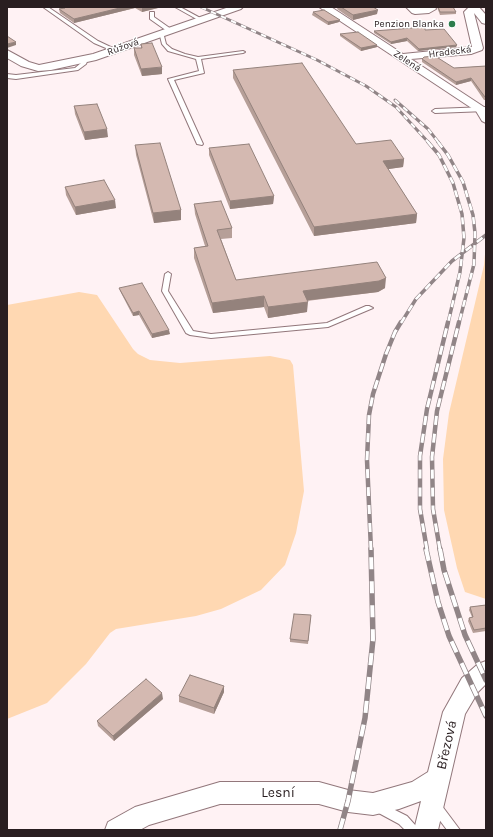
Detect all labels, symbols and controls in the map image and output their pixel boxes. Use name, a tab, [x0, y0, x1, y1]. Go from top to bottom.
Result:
place label: Penzion Blanka	[374, 18, 444, 30]
marker: Penzion Blanka	[447, 19, 457, 29]
street label: Růžová	[105, 36, 141, 58]
street label: Hradecká	[428, 43, 472, 61]
street label: Zelená	[391, 48, 423, 74]
street label: Březová	[433, 719, 461, 771]
street label: Lesní	[261, 785, 295, 801]

